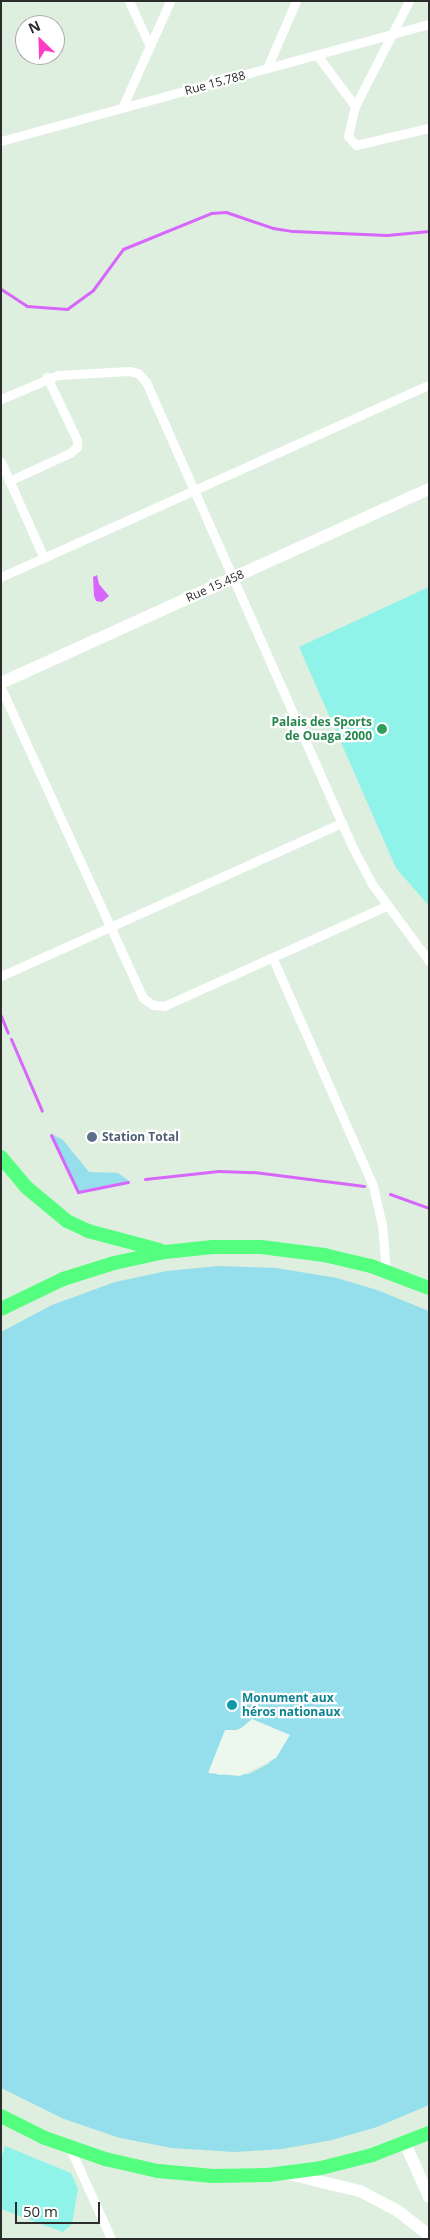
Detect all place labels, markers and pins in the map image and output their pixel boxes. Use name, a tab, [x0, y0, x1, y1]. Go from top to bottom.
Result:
place label: Palais des Sports de Ouaga 2000	[272, 715, 372, 743]
marker: Palais des Sports de Ouaga 2000	[376, 723, 388, 735]
place label: Station Total	[102, 1130, 179, 1144]
marker: Station Total	[86, 1131, 98, 1143]
place label: Monument aux héros nationaux	[242, 1691, 340, 1719]
marker: Monument aux héros nationaux	[226, 1699, 238, 1711]

